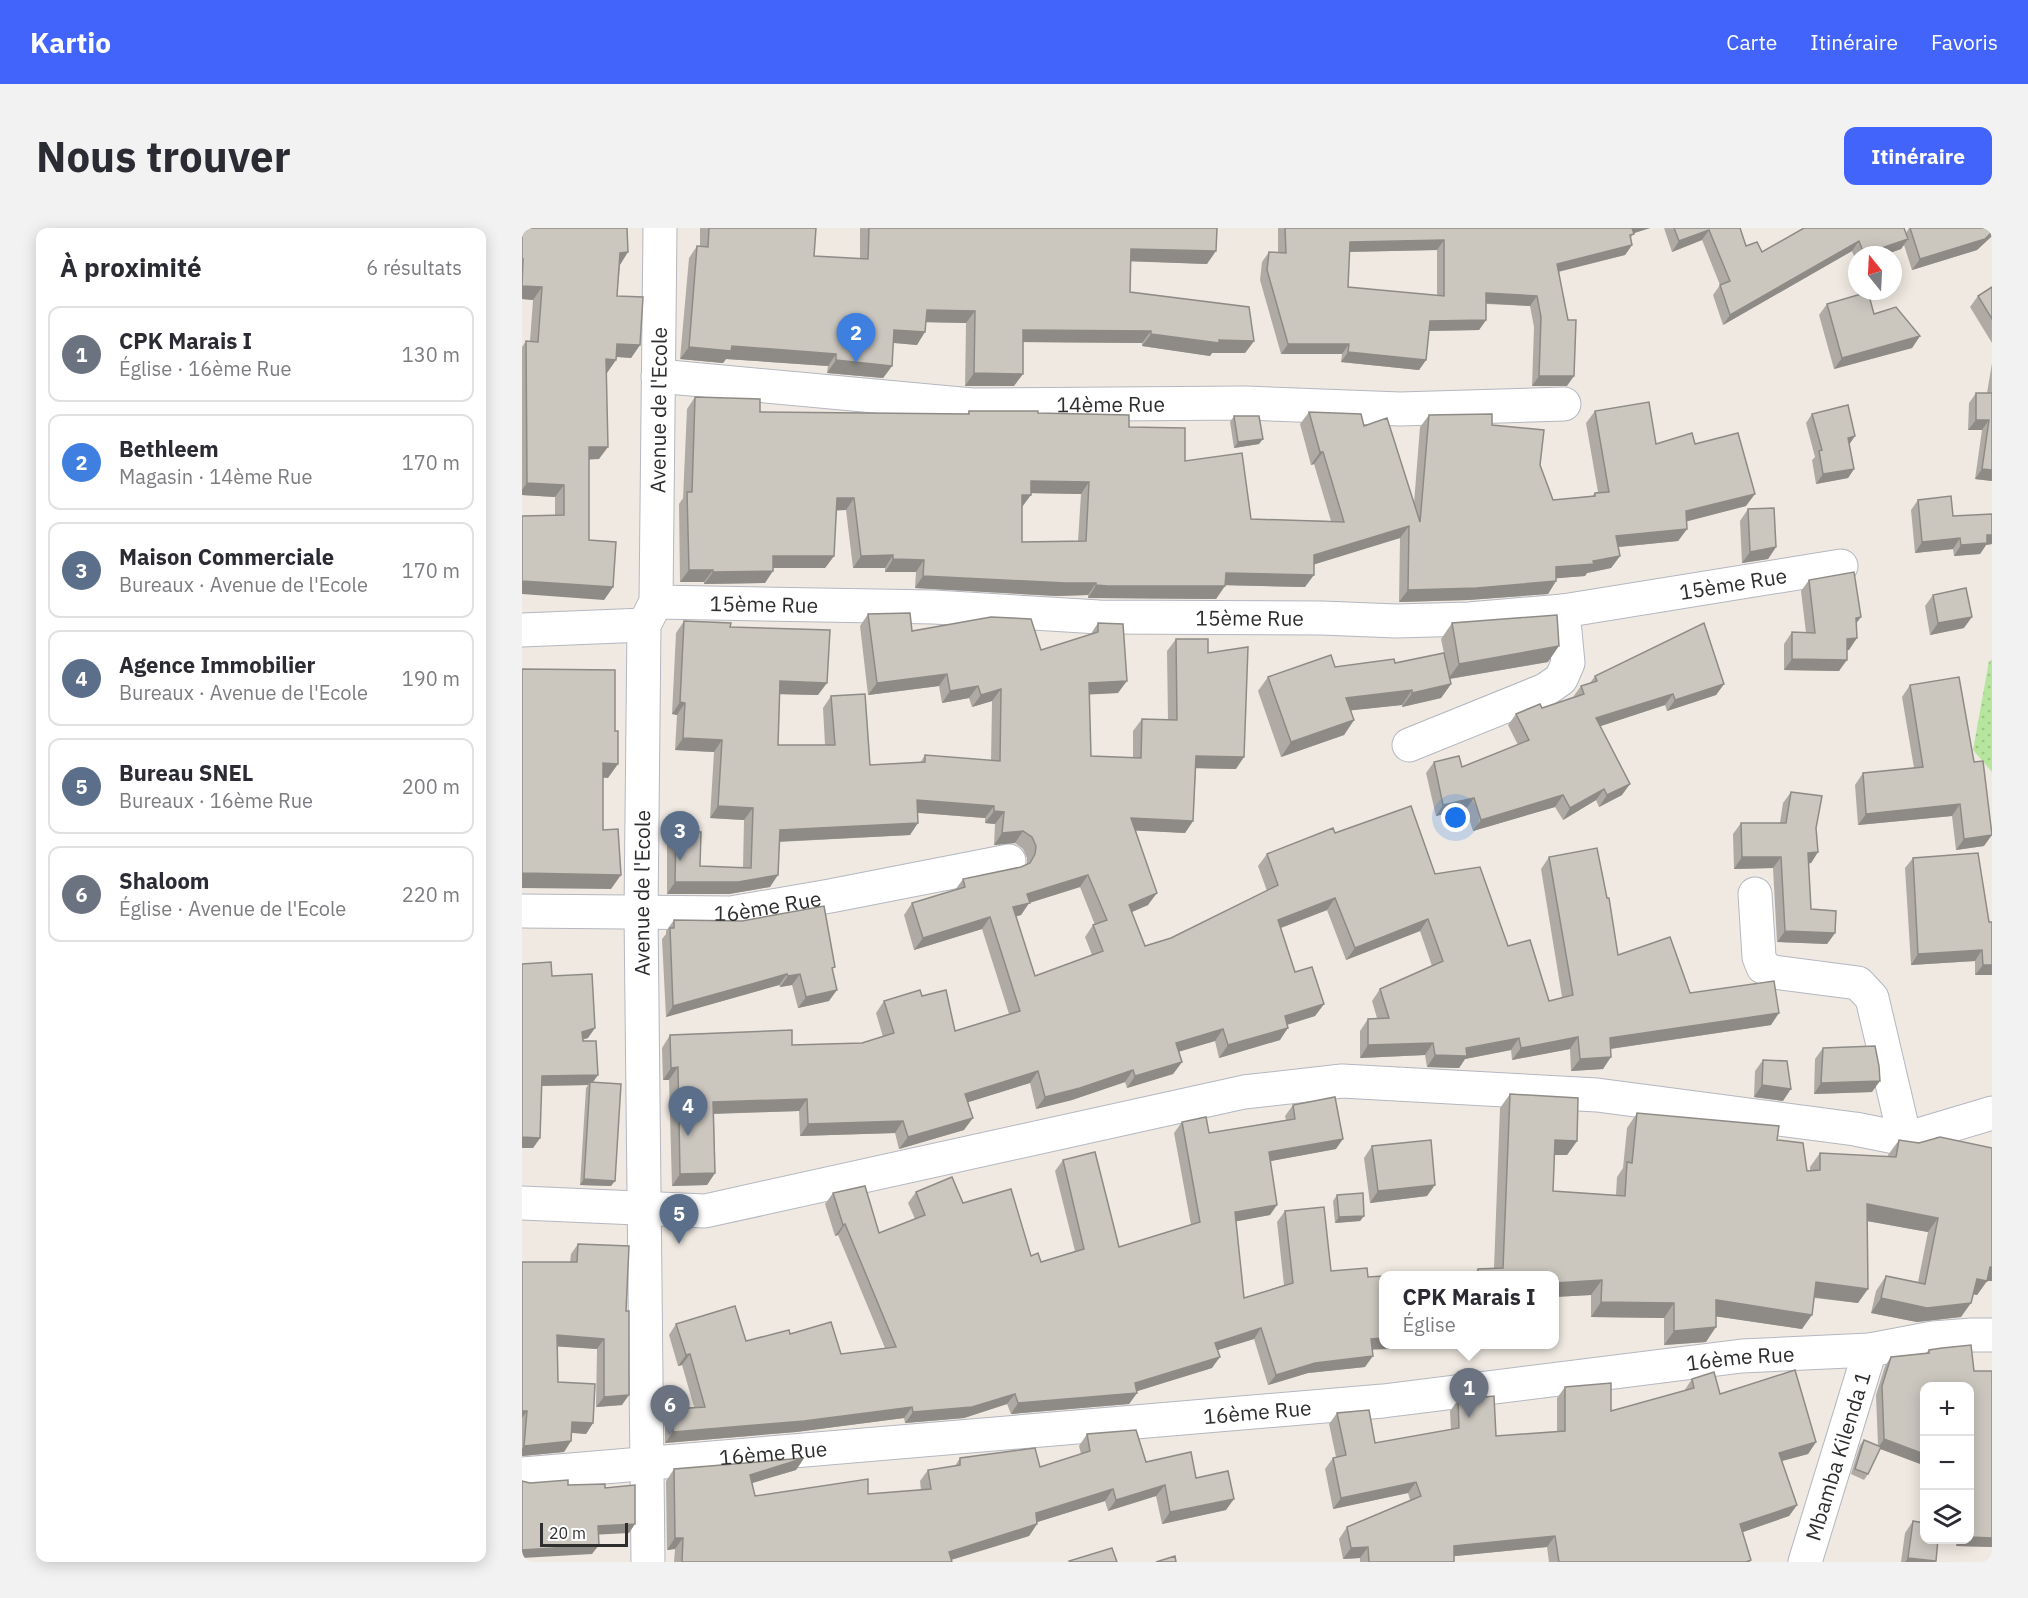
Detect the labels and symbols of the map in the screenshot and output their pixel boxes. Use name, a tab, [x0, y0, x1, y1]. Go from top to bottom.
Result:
north arrow	[1848, 246, 1902, 300]
pin: 2	[836, 314, 876, 363]
street label: Avenue de l'Ecole	[643, 327, 673, 493]
street label: 14ème Rue	[1056, 390, 1165, 418]
street label: 15ème Rue	[1677, 561, 1789, 606]
street label: 15ème Rue	[709, 589, 818, 619]
street label: 15ème Rue	[1195, 603, 1304, 632]
your location	[1441, 803, 1470, 832]
street label: Avenue de l'Ecole	[627, 810, 656, 976]
pin: 3	[660, 812, 700, 861]
street label: 16ème Rue	[714, 884, 823, 928]
pin: 4	[668, 1086, 708, 1136]
pin: 5	[660, 1194, 698, 1244]
street label: 16ème Rue	[1685, 1340, 1795, 1377]
pin: 1	[1450, 1368, 1488, 1418]
street label: Mbamba Kilenda 1	[1798, 1368, 1877, 1544]
pin: 6	[650, 1386, 690, 1435]
street label: 16ème Rue	[1202, 1393, 1313, 1430]
street label: 16ème Rue	[718, 1434, 828, 1471]
scale bar	[540, 1520, 628, 1548]

